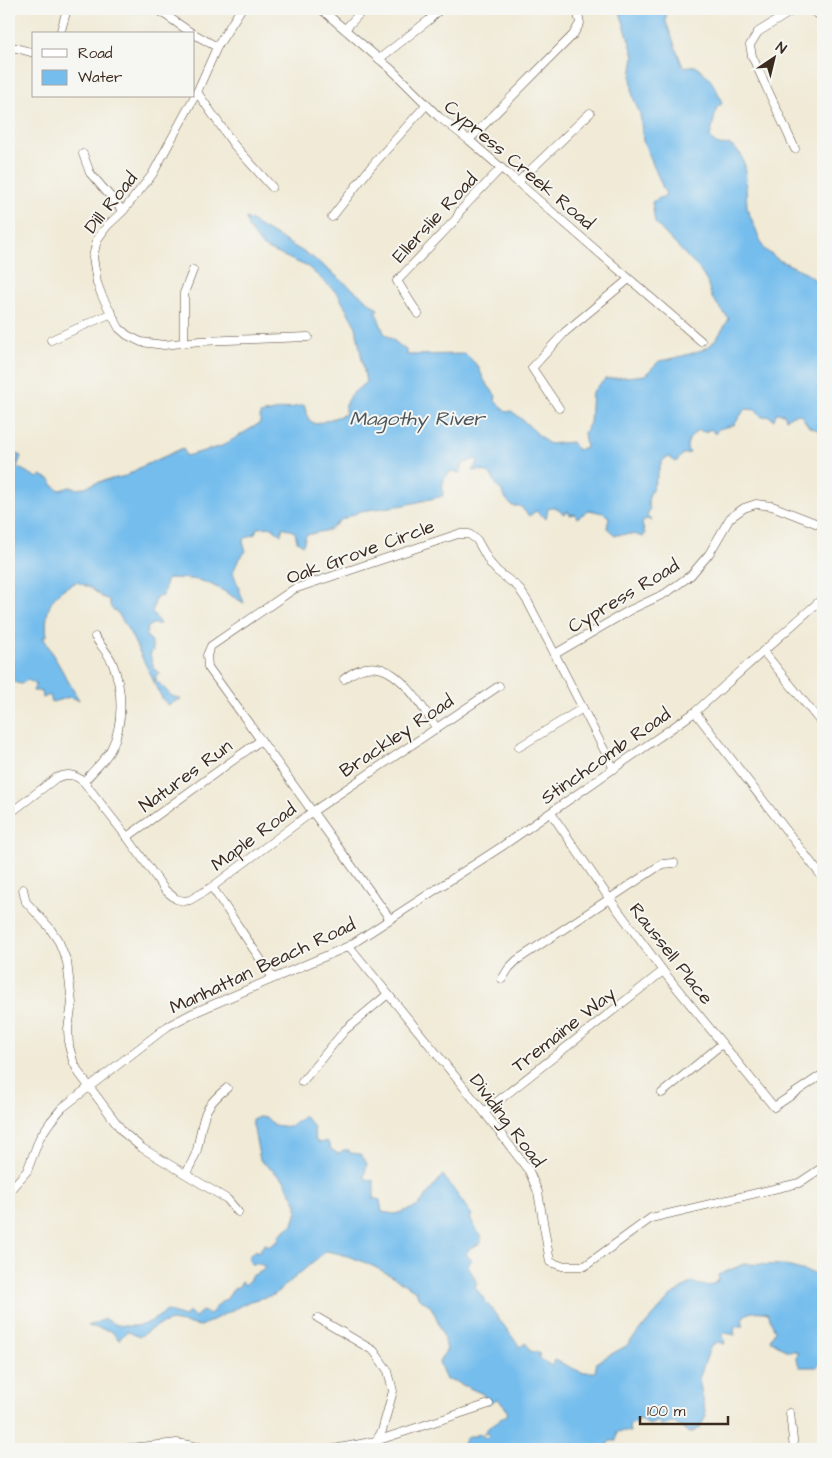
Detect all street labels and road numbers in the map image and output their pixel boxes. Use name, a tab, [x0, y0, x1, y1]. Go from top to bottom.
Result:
street label: Cypress Creek Road	[437, 94, 600, 237]
street label: Dill Road	[78, 166, 145, 240]
street label: Ellerslie Road	[386, 167, 484, 269]
street label: Oak Grove Circle	[283, 513, 438, 592]
street label: Cypress Road	[563, 552, 685, 641]
street label: Brackley Road	[334, 688, 460, 785]
street label: Stinchcomb Road	[535, 701, 677, 811]
street label: Natures Run	[134, 733, 238, 819]
street label: Maple Road	[206, 796, 302, 878]
street label: Raussell Place	[622, 897, 719, 1011]
street label: Manhattan Beach Road	[165, 911, 360, 1021]
street label: Tremaine Way	[506, 981, 623, 1080]
street label: Dividing Road	[462, 1068, 551, 1174]

